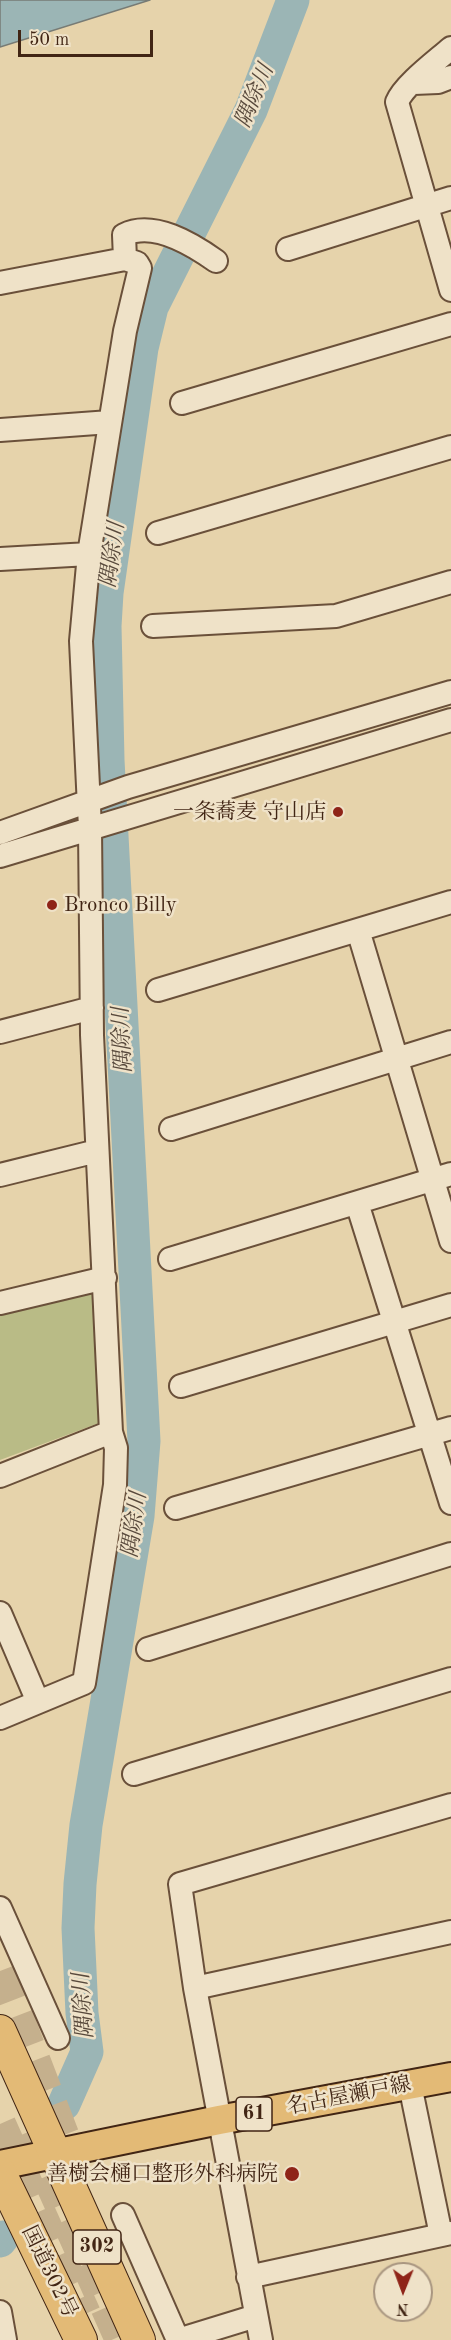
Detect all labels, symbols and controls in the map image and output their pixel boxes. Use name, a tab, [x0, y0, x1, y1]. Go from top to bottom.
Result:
scale bar	[21, 18, 156, 56]
text: 50 m	[29, 31, 69, 49]
water label: 隅除川	[230, 60, 280, 132]
water label: 隅除川	[95, 520, 131, 590]
place label: 一条蕎麦 守山店	[173, 799, 326, 825]
marker: 一条蕎麦 守山店	[331, 805, 345, 819]
place label: Bronco Billy	[64, 892, 177, 918]
marker: Bronco Billy	[45, 898, 59, 912]
water label: 隅除川	[108, 1006, 138, 1074]
water label: 隅除川	[117, 1490, 153, 1560]
water label: 隅除川	[69, 1972, 99, 2040]
street label: 名古屋瀬戸線	[285, 2072, 413, 2120]
road number: 61	[236, 2097, 272, 2131]
place label: 善樹会樋口整形外科病院	[47, 2161, 278, 2187]
marker: 善樹会樋口整形外科病院	[283, 2165, 301, 2183]
street label: 国道302号	[16, 2222, 82, 2322]
road number: 302	[73, 2230, 121, 2264]
north arrow	[373, 2262, 433, 2322]
text: N	[396, 2300, 409, 2316]

